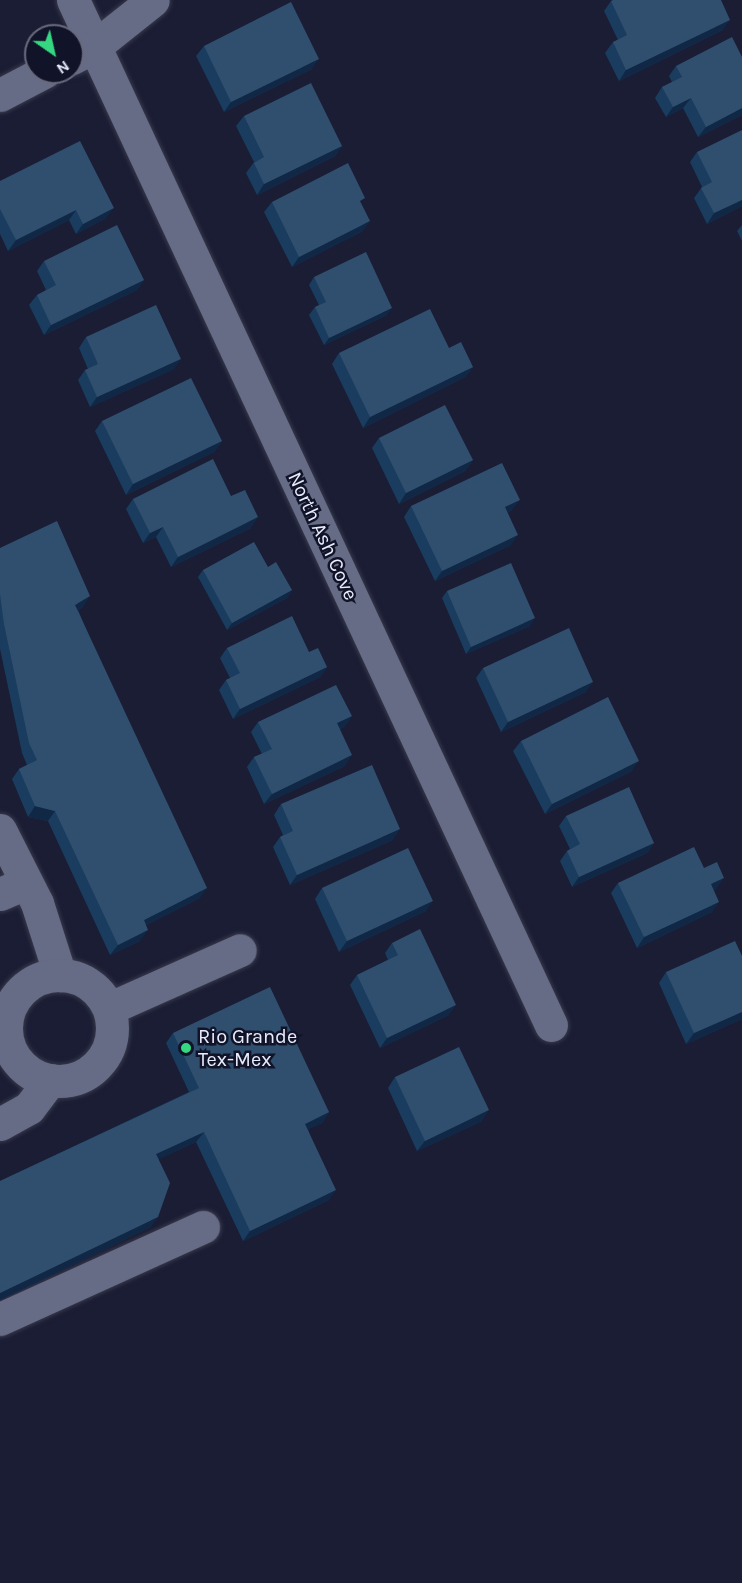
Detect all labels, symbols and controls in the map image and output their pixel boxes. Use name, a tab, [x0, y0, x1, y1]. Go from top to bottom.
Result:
north arrow	[24, 24, 84, 84]
text: N	[53, 57, 73, 79]
street label: North Ash Cove	[283, 468, 363, 604]
place label: Rio Grande Tex-Mex	[198, 1024, 297, 1071]
marker: Rio Grande Tex-Mex	[179, 1041, 193, 1055]

